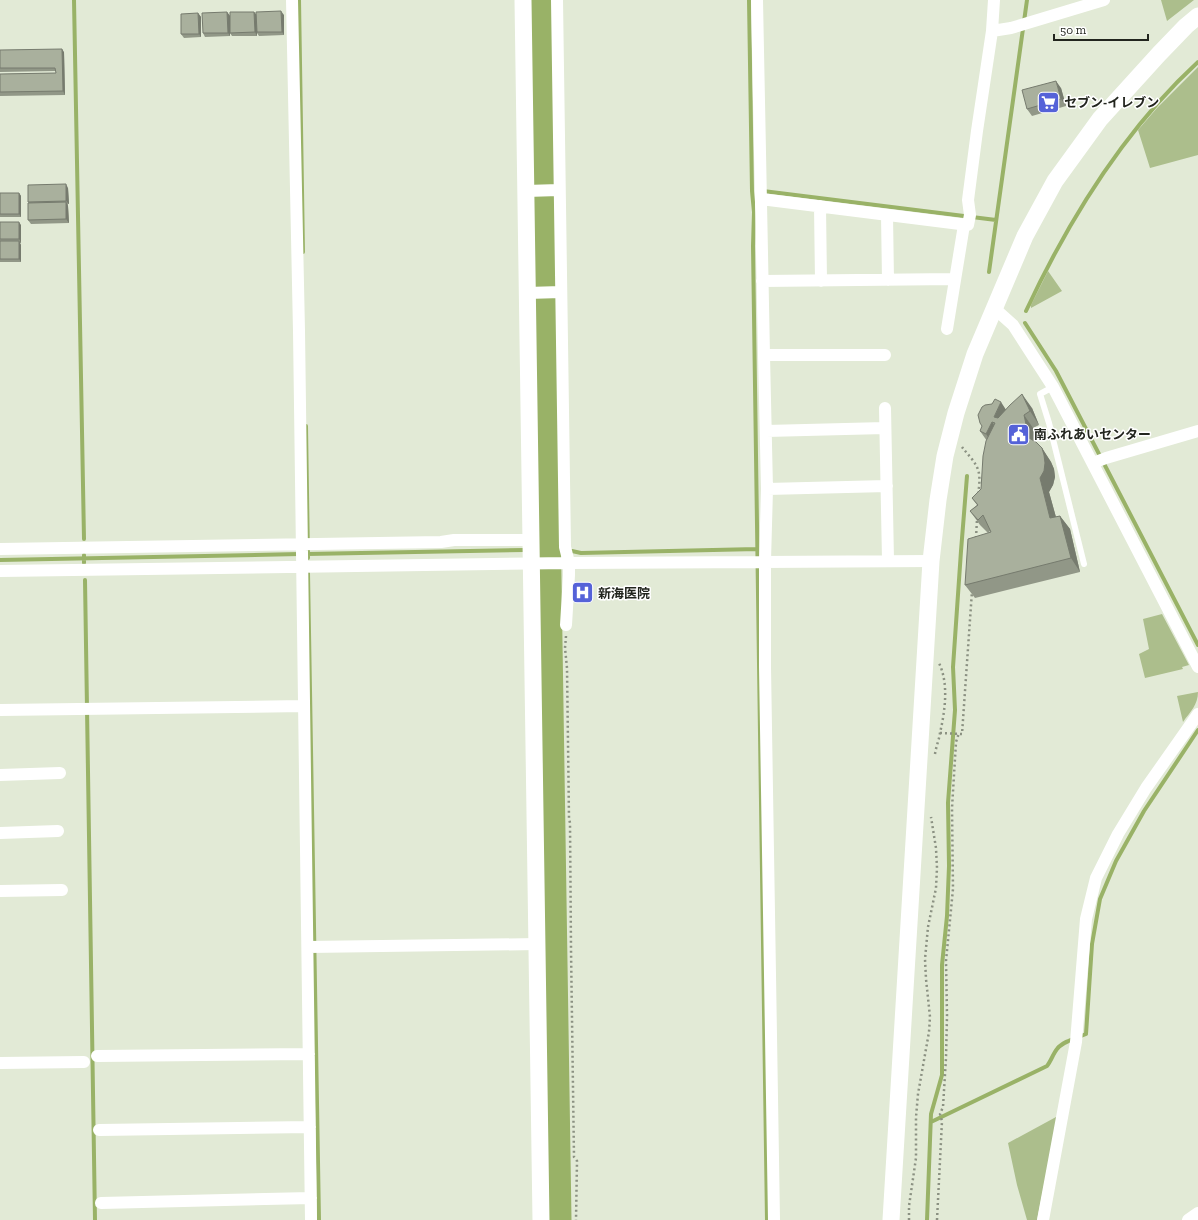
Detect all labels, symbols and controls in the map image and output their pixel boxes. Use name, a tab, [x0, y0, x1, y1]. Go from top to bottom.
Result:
scale bar	[1054, 16, 1148, 42]
text: 50 m	[1060, 23, 1087, 37]
supermarket icon: セブン-イレブン	[1036, 89, 1062, 115]
place label: セブン-イレブン	[1064, 95, 1159, 110]
public building icon: 南ふれあいセンター	[1005, 421, 1031, 447]
place label: 南ふれあいセンター	[1034, 427, 1151, 442]
hospital icon: 新海医院	[570, 580, 596, 606]
place label: 新海医院	[598, 586, 650, 601]

